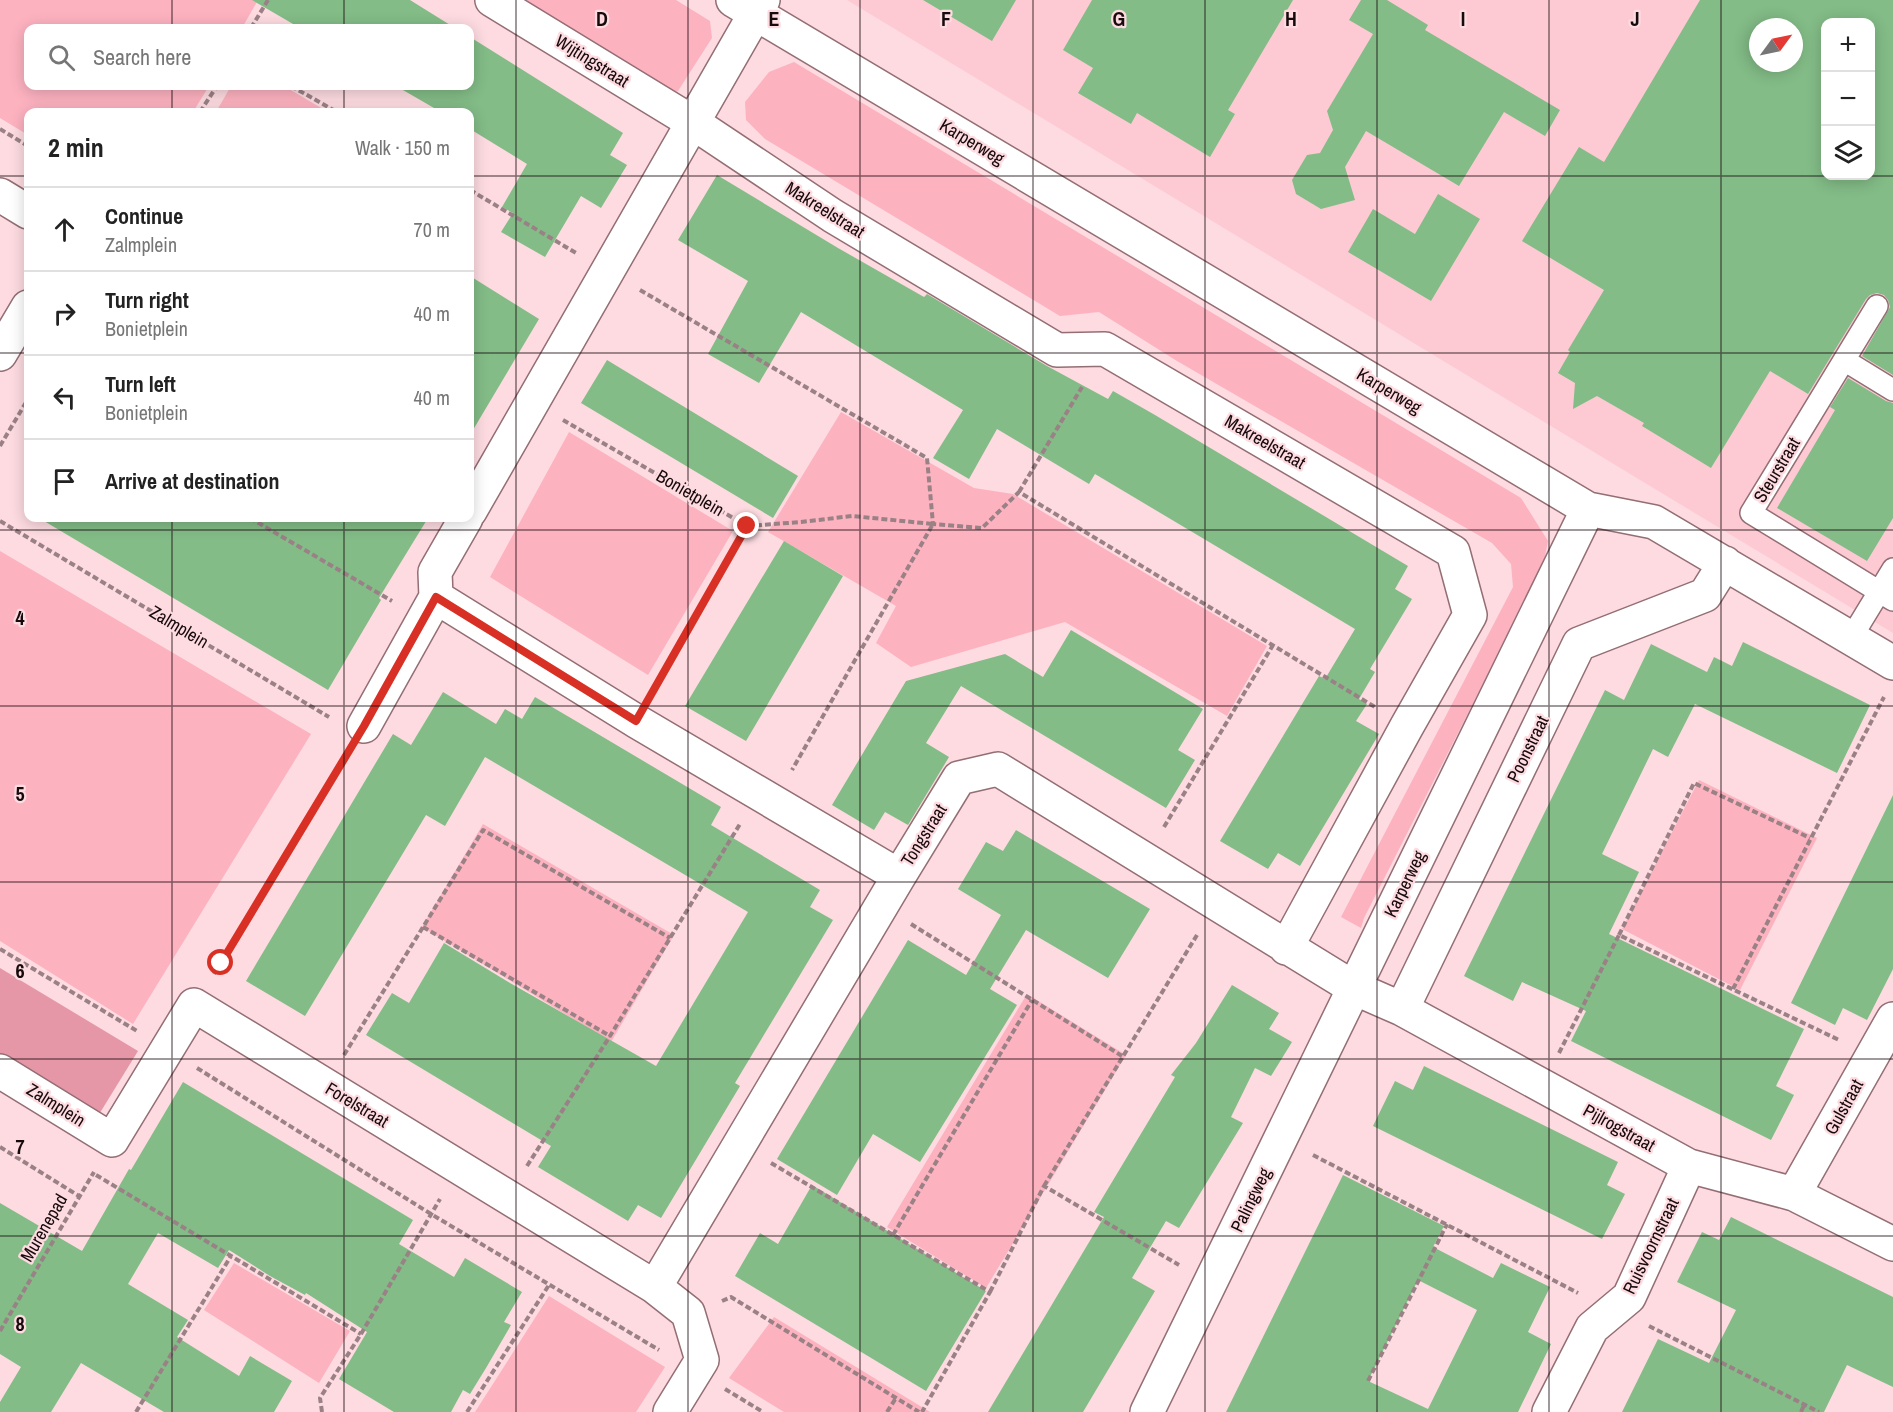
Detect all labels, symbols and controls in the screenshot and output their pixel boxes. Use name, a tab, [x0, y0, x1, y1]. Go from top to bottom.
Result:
text: D	[596, 5, 608, 32]
text: E	[769, 5, 780, 32]
text: F	[941, 5, 951, 32]
text: G	[1113, 5, 1125, 32]
text: H	[1285, 5, 1297, 32]
text: I	[1461, 5, 1465, 32]
text: J	[1630, 5, 1640, 32]
north arrow	[1749, 18, 1803, 72]
map controls	[1821, 18, 1875, 180]
button: +	[1821, 18, 1875, 72]
search box	[24, 24, 474, 90]
street label: Wijtingstraat	[551, 28, 634, 93]
icon: search	[45, 41, 78, 74]
text: Search here	[93, 42, 191, 72]
button: −	[1821, 72, 1875, 126]
street label: Karperweg	[935, 112, 1010, 171]
button: layers	[1821, 126, 1875, 180]
text: 2 min	[48, 130, 104, 165]
text: Walk · 150 m	[355, 134, 450, 161]
street label: Makreelstraat	[781, 175, 870, 244]
text: Continue	[105, 201, 183, 231]
icon: ahead	[48, 213, 81, 246]
text: 70 m	[414, 216, 450, 243]
text: Zalmplein	[105, 231, 177, 258]
text: Turn right	[105, 285, 189, 315]
icon: right	[48, 297, 81, 330]
text: 40 m	[414, 300, 450, 327]
text: Bonietplein	[105, 315, 188, 342]
street label: Karperweg	[1352, 361, 1427, 420]
text: Turn left	[105, 369, 176, 399]
icon: left	[48, 381, 81, 414]
text: 40 m	[414, 384, 450, 411]
text: Bonietplein	[105, 399, 188, 426]
street label: Makreelstraat	[1220, 408, 1310, 475]
street label: Steurstraat	[1747, 432, 1806, 507]
street label: Bonietplein	[652, 463, 729, 522]
icon: arrive	[48, 465, 81, 498]
text: Arrive at destination	[105, 466, 279, 496]
route end	[733, 512, 759, 538]
street label: Zalmplein	[145, 599, 213, 654]
text: 4	[15, 604, 25, 631]
street label: Poonstraat	[1501, 711, 1554, 786]
text: 5	[15, 780, 25, 807]
street label: Tongstraat	[895, 799, 952, 871]
street label: Karperweg	[1378, 846, 1432, 921]
route start	[207, 949, 233, 975]
text: 6	[15, 957, 25, 984]
street label: Gulstraat	[1818, 1075, 1869, 1139]
street label: Forelstraat	[321, 1076, 394, 1133]
street label: Zalmplein	[22, 1077, 90, 1132]
street label: Pijlrogstraat	[1579, 1098, 1660, 1158]
text: 7	[15, 1133, 25, 1160]
street label: Palingweg	[1224, 1163, 1277, 1236]
street label: Murenepad	[14, 1189, 73, 1266]
street label: Ruisvoornstraat	[1616, 1193, 1685, 1298]
text: 8	[15, 1310, 25, 1337]

